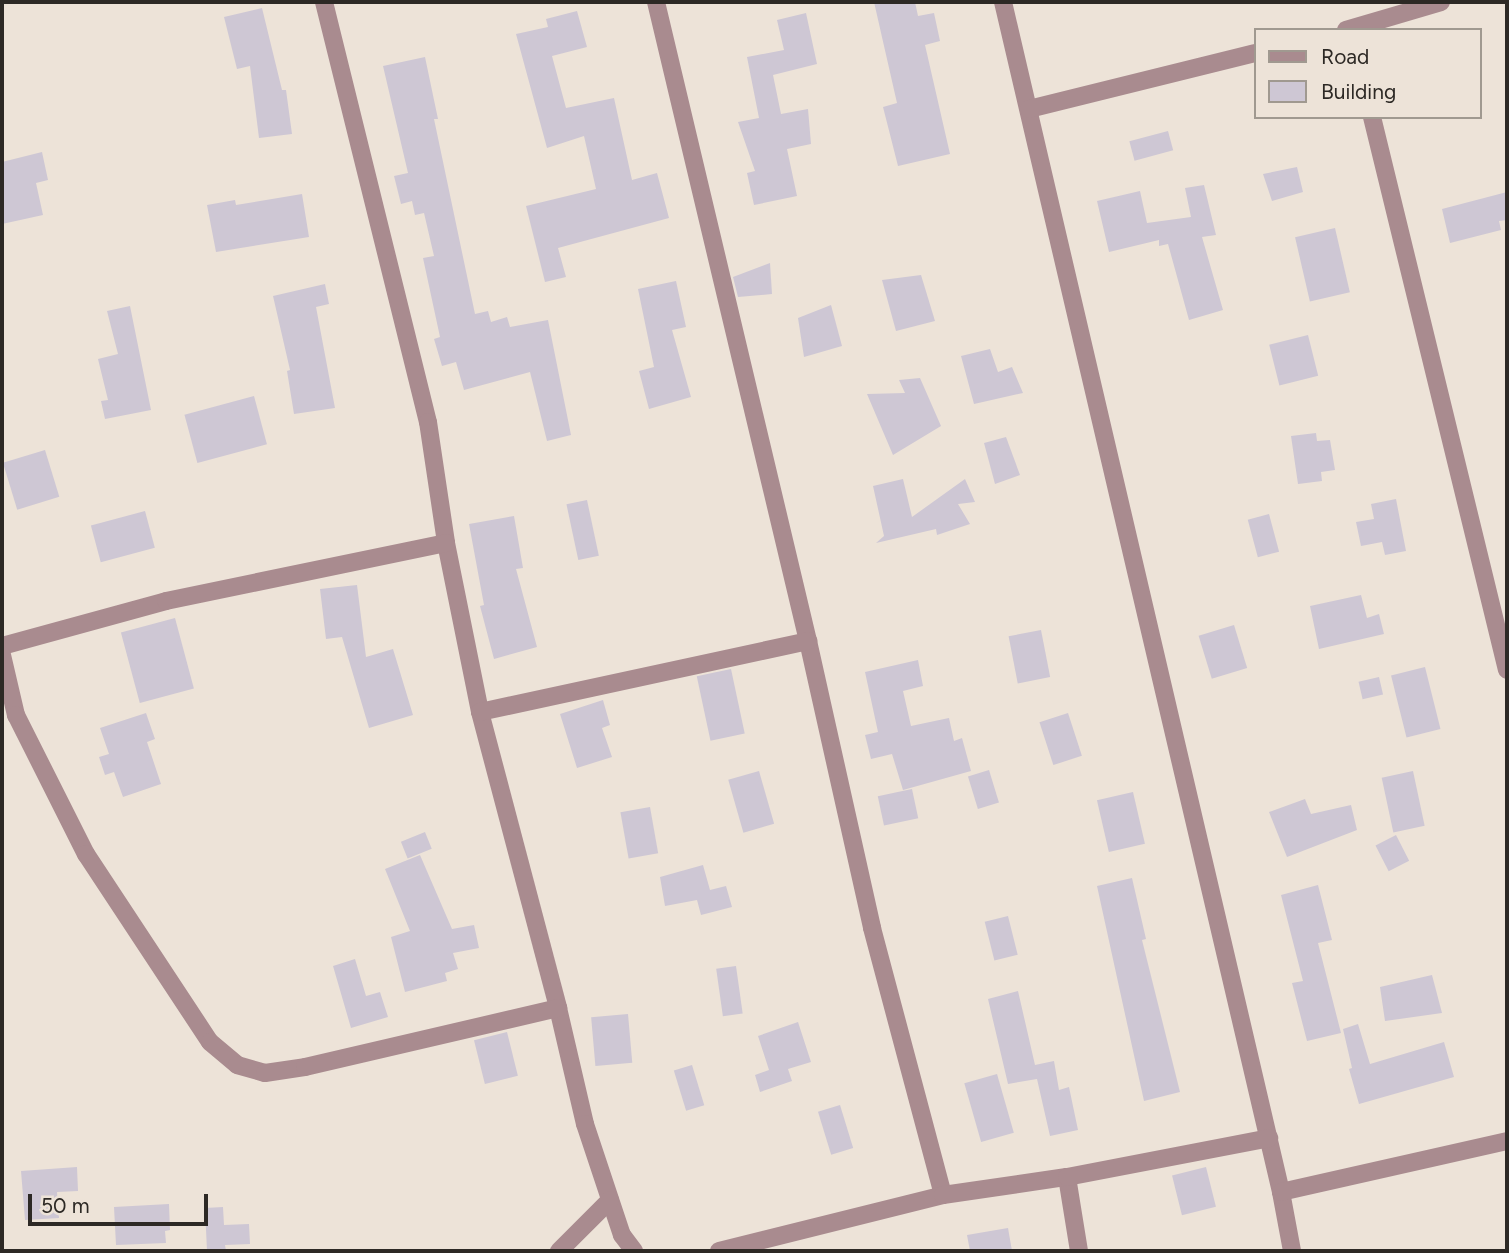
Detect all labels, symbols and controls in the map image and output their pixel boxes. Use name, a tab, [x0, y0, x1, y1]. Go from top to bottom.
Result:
legend	[1254, 28, 1481, 119]
text: Road	[1321, 44, 1369, 69]
text: Building	[1321, 79, 1396, 104]
scale bar	[32, 1180, 212, 1224]
text: 50 m	[41, 1193, 90, 1218]

